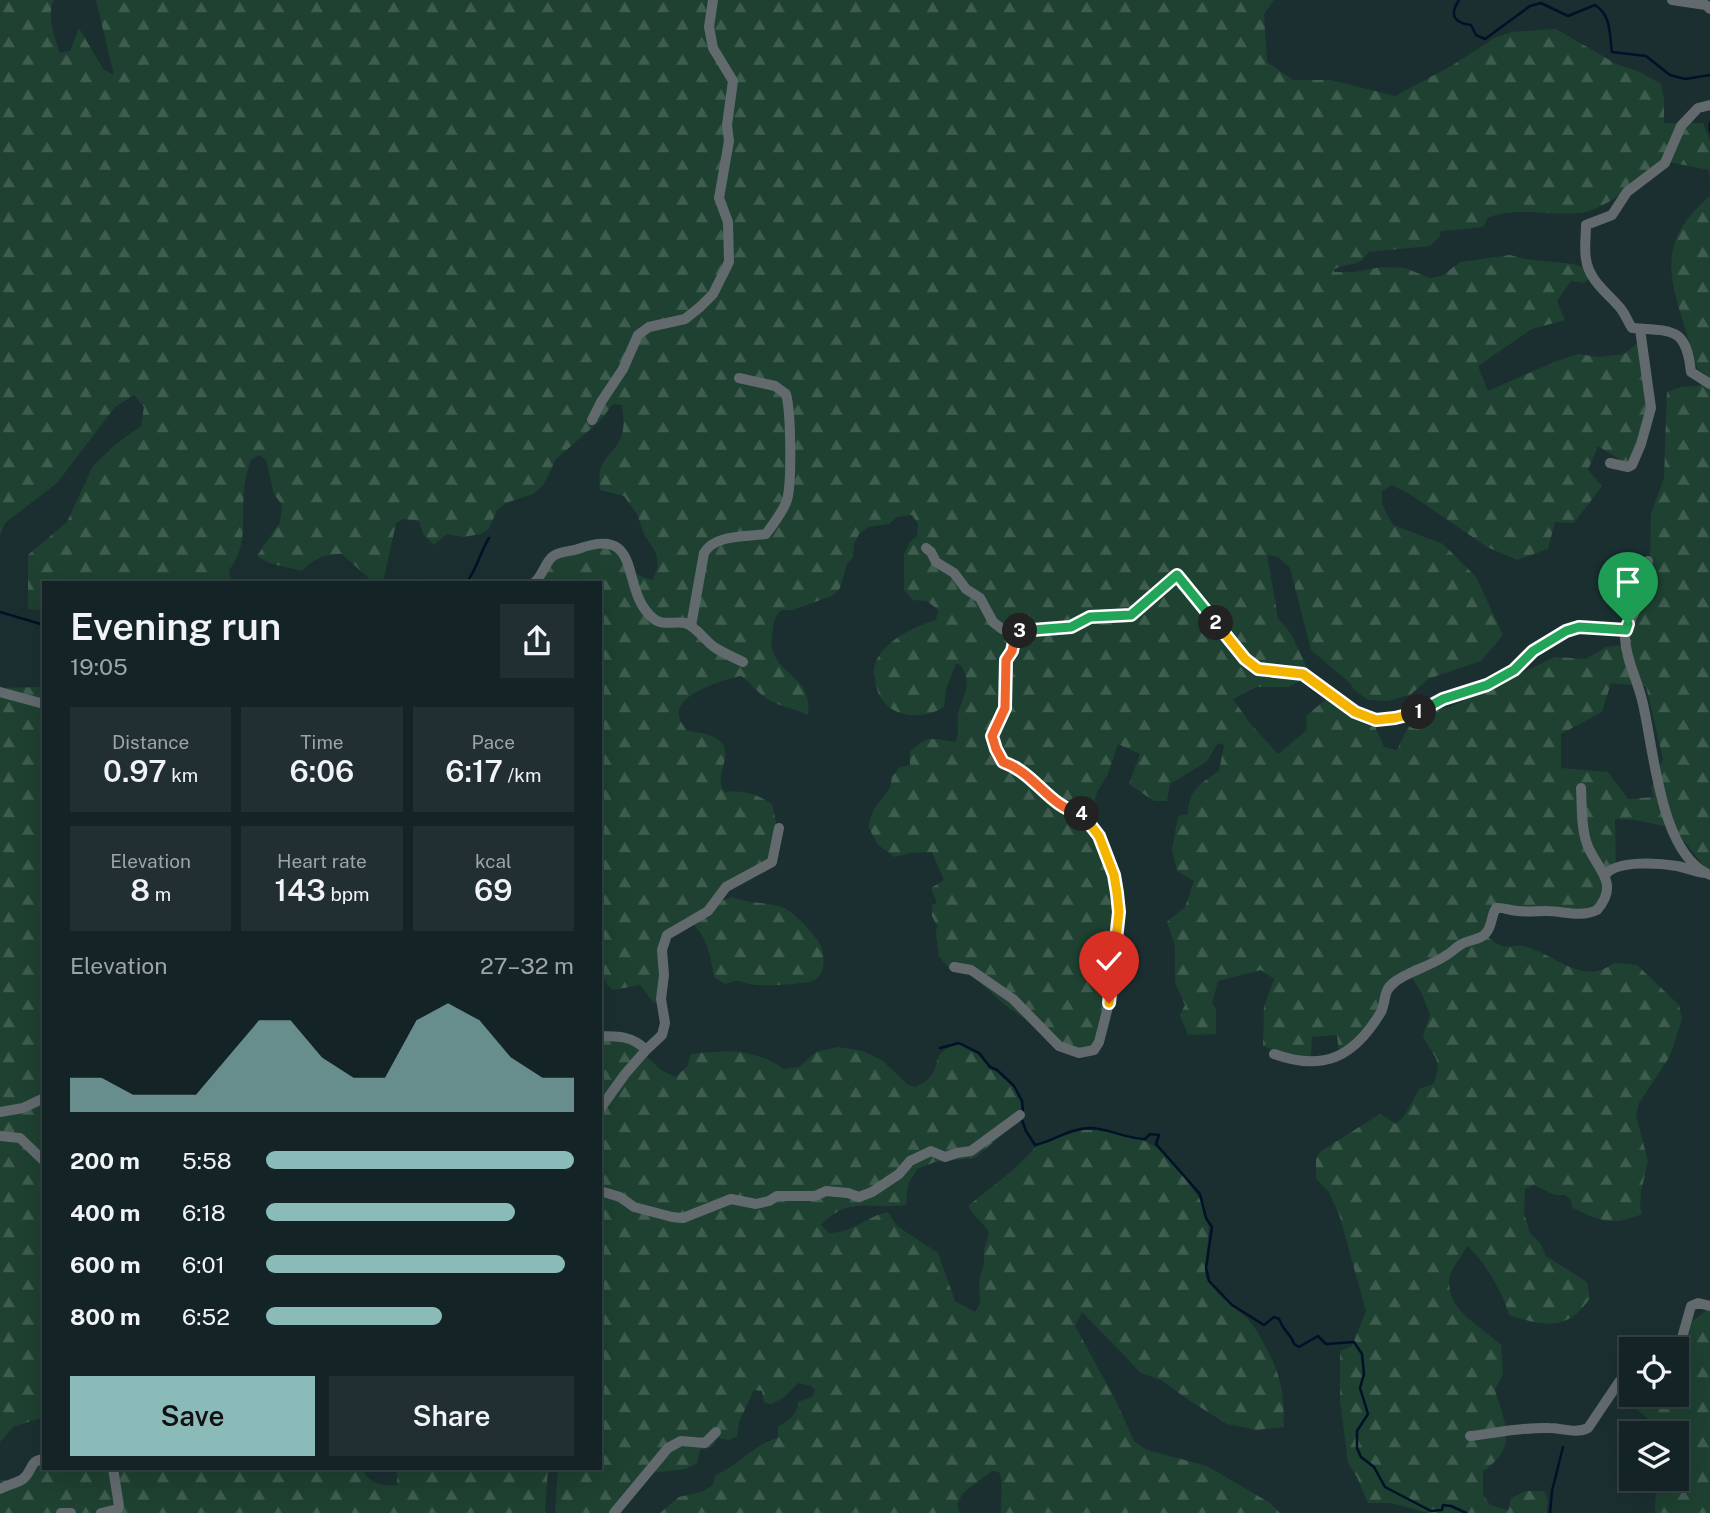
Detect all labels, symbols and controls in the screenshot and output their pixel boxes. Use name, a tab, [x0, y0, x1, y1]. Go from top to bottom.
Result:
pin	[1598, 552, 1658, 624]
icon: arrive	[1609, 563, 1647, 601]
text: Evening run	[70, 604, 281, 649]
button: share	[500, 604, 574, 678]
pin: 2	[1198, 606, 1234, 640]
text: 2	[1209, 611, 1222, 633]
pin: 3	[1002, 614, 1038, 648]
text: 3	[1013, 619, 1026, 641]
text: 19:05	[70, 653, 128, 680]
pin: 1	[1402, 694, 1436, 730]
text: 1	[1414, 700, 1423, 722]
text: Distance	[112, 731, 189, 753]
text: Time	[300, 731, 344, 753]
text: Pace	[472, 731, 515, 753]
text: 0.97	[103, 753, 167, 789]
text: 6:06	[290, 753, 354, 789]
text: 6:17	[445, 753, 503, 789]
text: km	[167, 764, 198, 786]
text: /km	[503, 764, 541, 786]
pin: 4	[1064, 796, 1100, 832]
text: 4	[1075, 802, 1088, 824]
text: Elevation	[110, 850, 191, 872]
text: Heart rate	[277, 850, 367, 872]
text: kcal	[475, 850, 512, 872]
text: 8	[130, 872, 150, 908]
text: 143	[274, 872, 326, 908]
text: 69	[474, 872, 513, 908]
text: m	[150, 883, 171, 905]
text: bpm	[326, 883, 370, 905]
pin	[1079, 931, 1139, 1003]
icon: check	[1090, 942, 1128, 980]
text: Elevation	[70, 952, 168, 979]
text: 27–32 m	[480, 952, 574, 979]
text: 200 m	[70, 1147, 140, 1174]
text: 5:58	[182, 1147, 232, 1174]
text: 400 m	[70, 1199, 140, 1226]
text: 6:18	[182, 1199, 226, 1226]
text: 600 m	[70, 1251, 140, 1278]
text: 6:01	[182, 1251, 225, 1278]
text: 800 m	[70, 1303, 141, 1330]
text: 6:52	[182, 1303, 230, 1330]
map controls	[1619, 1337, 1689, 1491]
button: locate	[1619, 1337, 1689, 1407]
button: Save	[70, 1376, 315, 1456]
button: Share	[329, 1376, 574, 1456]
button: layers	[1619, 1421, 1689, 1491]

